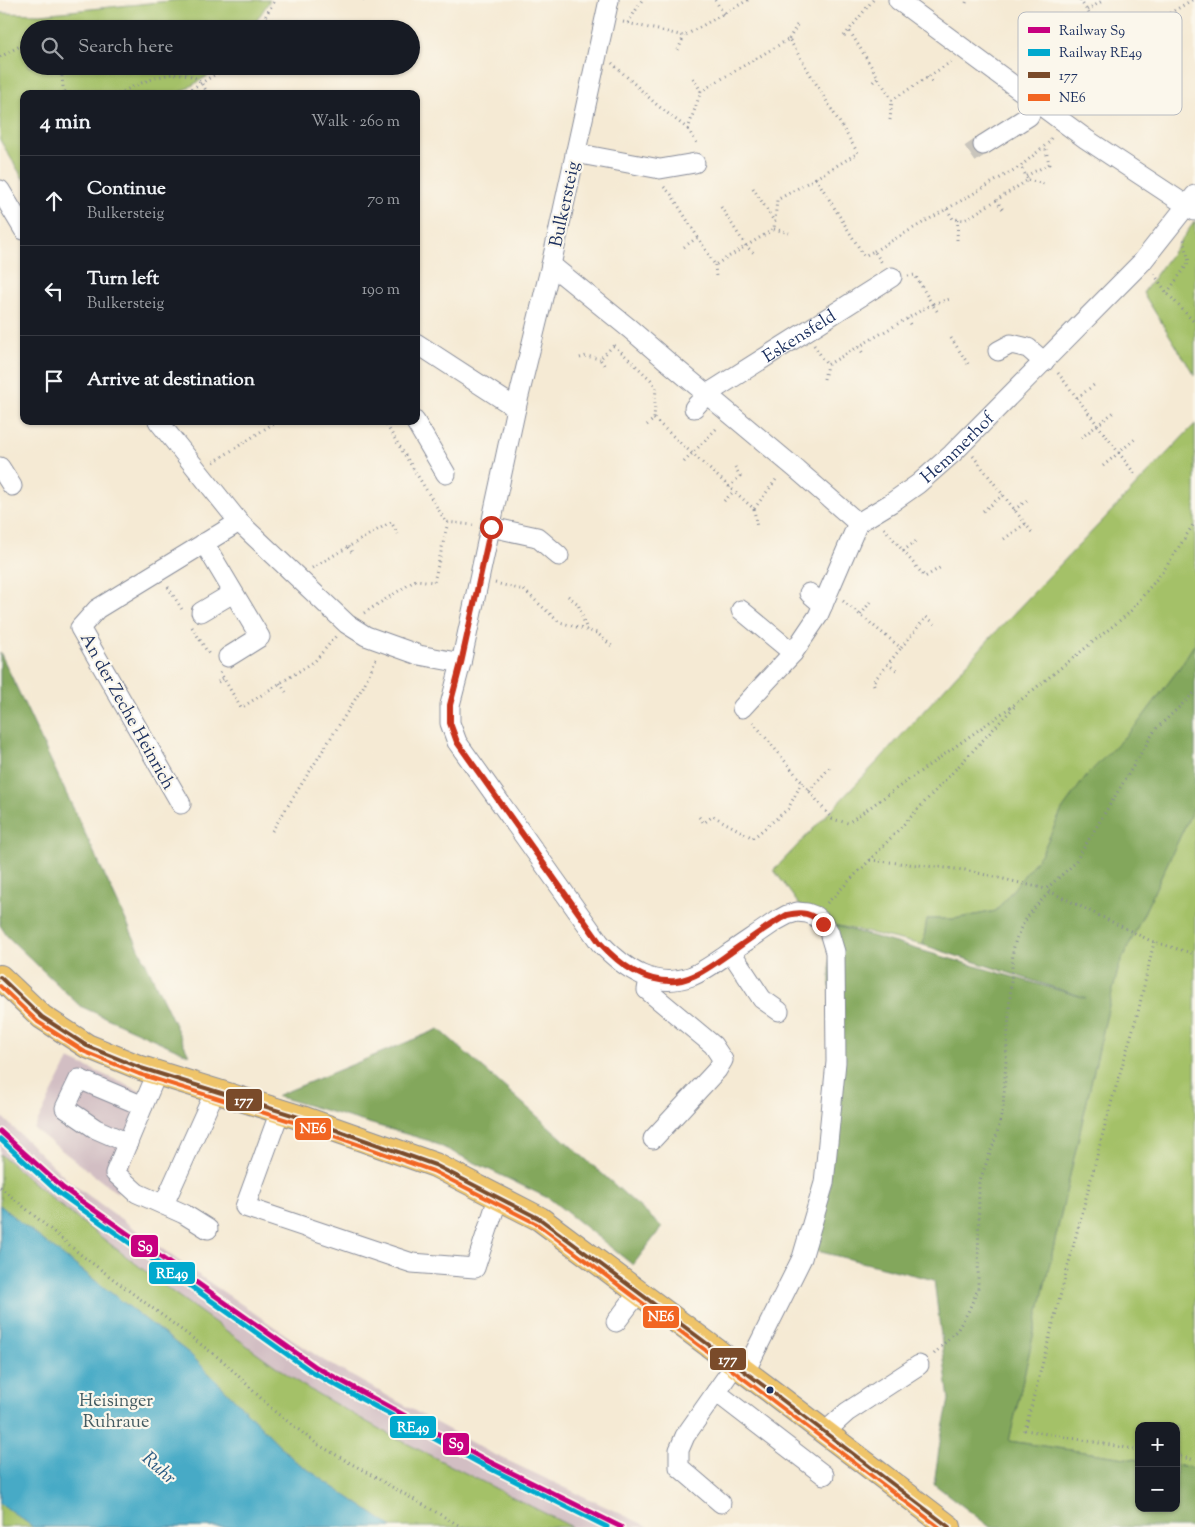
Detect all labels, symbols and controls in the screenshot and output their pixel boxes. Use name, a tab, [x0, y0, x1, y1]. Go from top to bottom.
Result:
legend	[1018, 12, 1182, 115]
search box	[20, 20, 420, 75]
text: Railway S9	[1059, 22, 1125, 42]
icon: search	[38, 34, 66, 62]
text: Search here	[78, 34, 173, 61]
text: Railway RE49	[1059, 44, 1142, 64]
text: 177	[1059, 67, 1078, 87]
text: NE6	[1059, 89, 1086, 109]
text: 4 min	[40, 108, 91, 138]
text: Walk · 260 m	[311, 111, 400, 134]
street label: Bulkersteig	[544, 159, 588, 250]
text: Continue	[87, 176, 166, 203]
icon: ahead	[40, 187, 68, 215]
text: 70 m	[367, 189, 400, 212]
text: Bulkersteig	[87, 203, 164, 226]
text: Turn left	[87, 266, 159, 293]
icon: left	[40, 277, 68, 305]
text: 190 m	[362, 279, 400, 302]
text: Bulkersteig	[87, 293, 164, 316]
street label: Eskensfeld	[758, 304, 842, 371]
icon: arrive	[40, 367, 68, 395]
text: Arrive at destination	[87, 367, 255, 394]
street label: Hemmerhof	[916, 407, 1002, 491]
route start	[480, 516, 503, 539]
street label: An der Zeche Heinrich	[72, 629, 180, 796]
route end	[812, 913, 835, 936]
line badge: 177	[225, 1088, 263, 1112]
text: 177	[235, 1092, 254, 1112]
line badge: NE6	[294, 1117, 332, 1141]
text: NE6	[300, 1120, 326, 1140]
line badge: S9	[130, 1234, 159, 1258]
text: S9	[137, 1238, 153, 1258]
line badge: RE49	[148, 1261, 196, 1285]
text: RE49	[156, 1265, 188, 1285]
line badge: NE6	[642, 1305, 680, 1329]
text: NE6	[648, 1308, 674, 1328]
line badge: 177	[709, 1347, 747, 1371]
text: 177	[719, 1351, 738, 1371]
unlabelled marker	[765, 1385, 775, 1395]
park label: Heisinger Ruhraue	[79, 1389, 153, 1436]
line badge: RE49	[389, 1415, 437, 1439]
text: RE49	[397, 1419, 429, 1439]
map controls	[1135, 1422, 1180, 1512]
button: +	[1135, 1422, 1180, 1467]
line badge: S9	[442, 1432, 470, 1456]
text: S9	[448, 1435, 464, 1455]
water label: Ruhr	[135, 1446, 182, 1492]
button: −	[1135, 1467, 1180, 1512]

